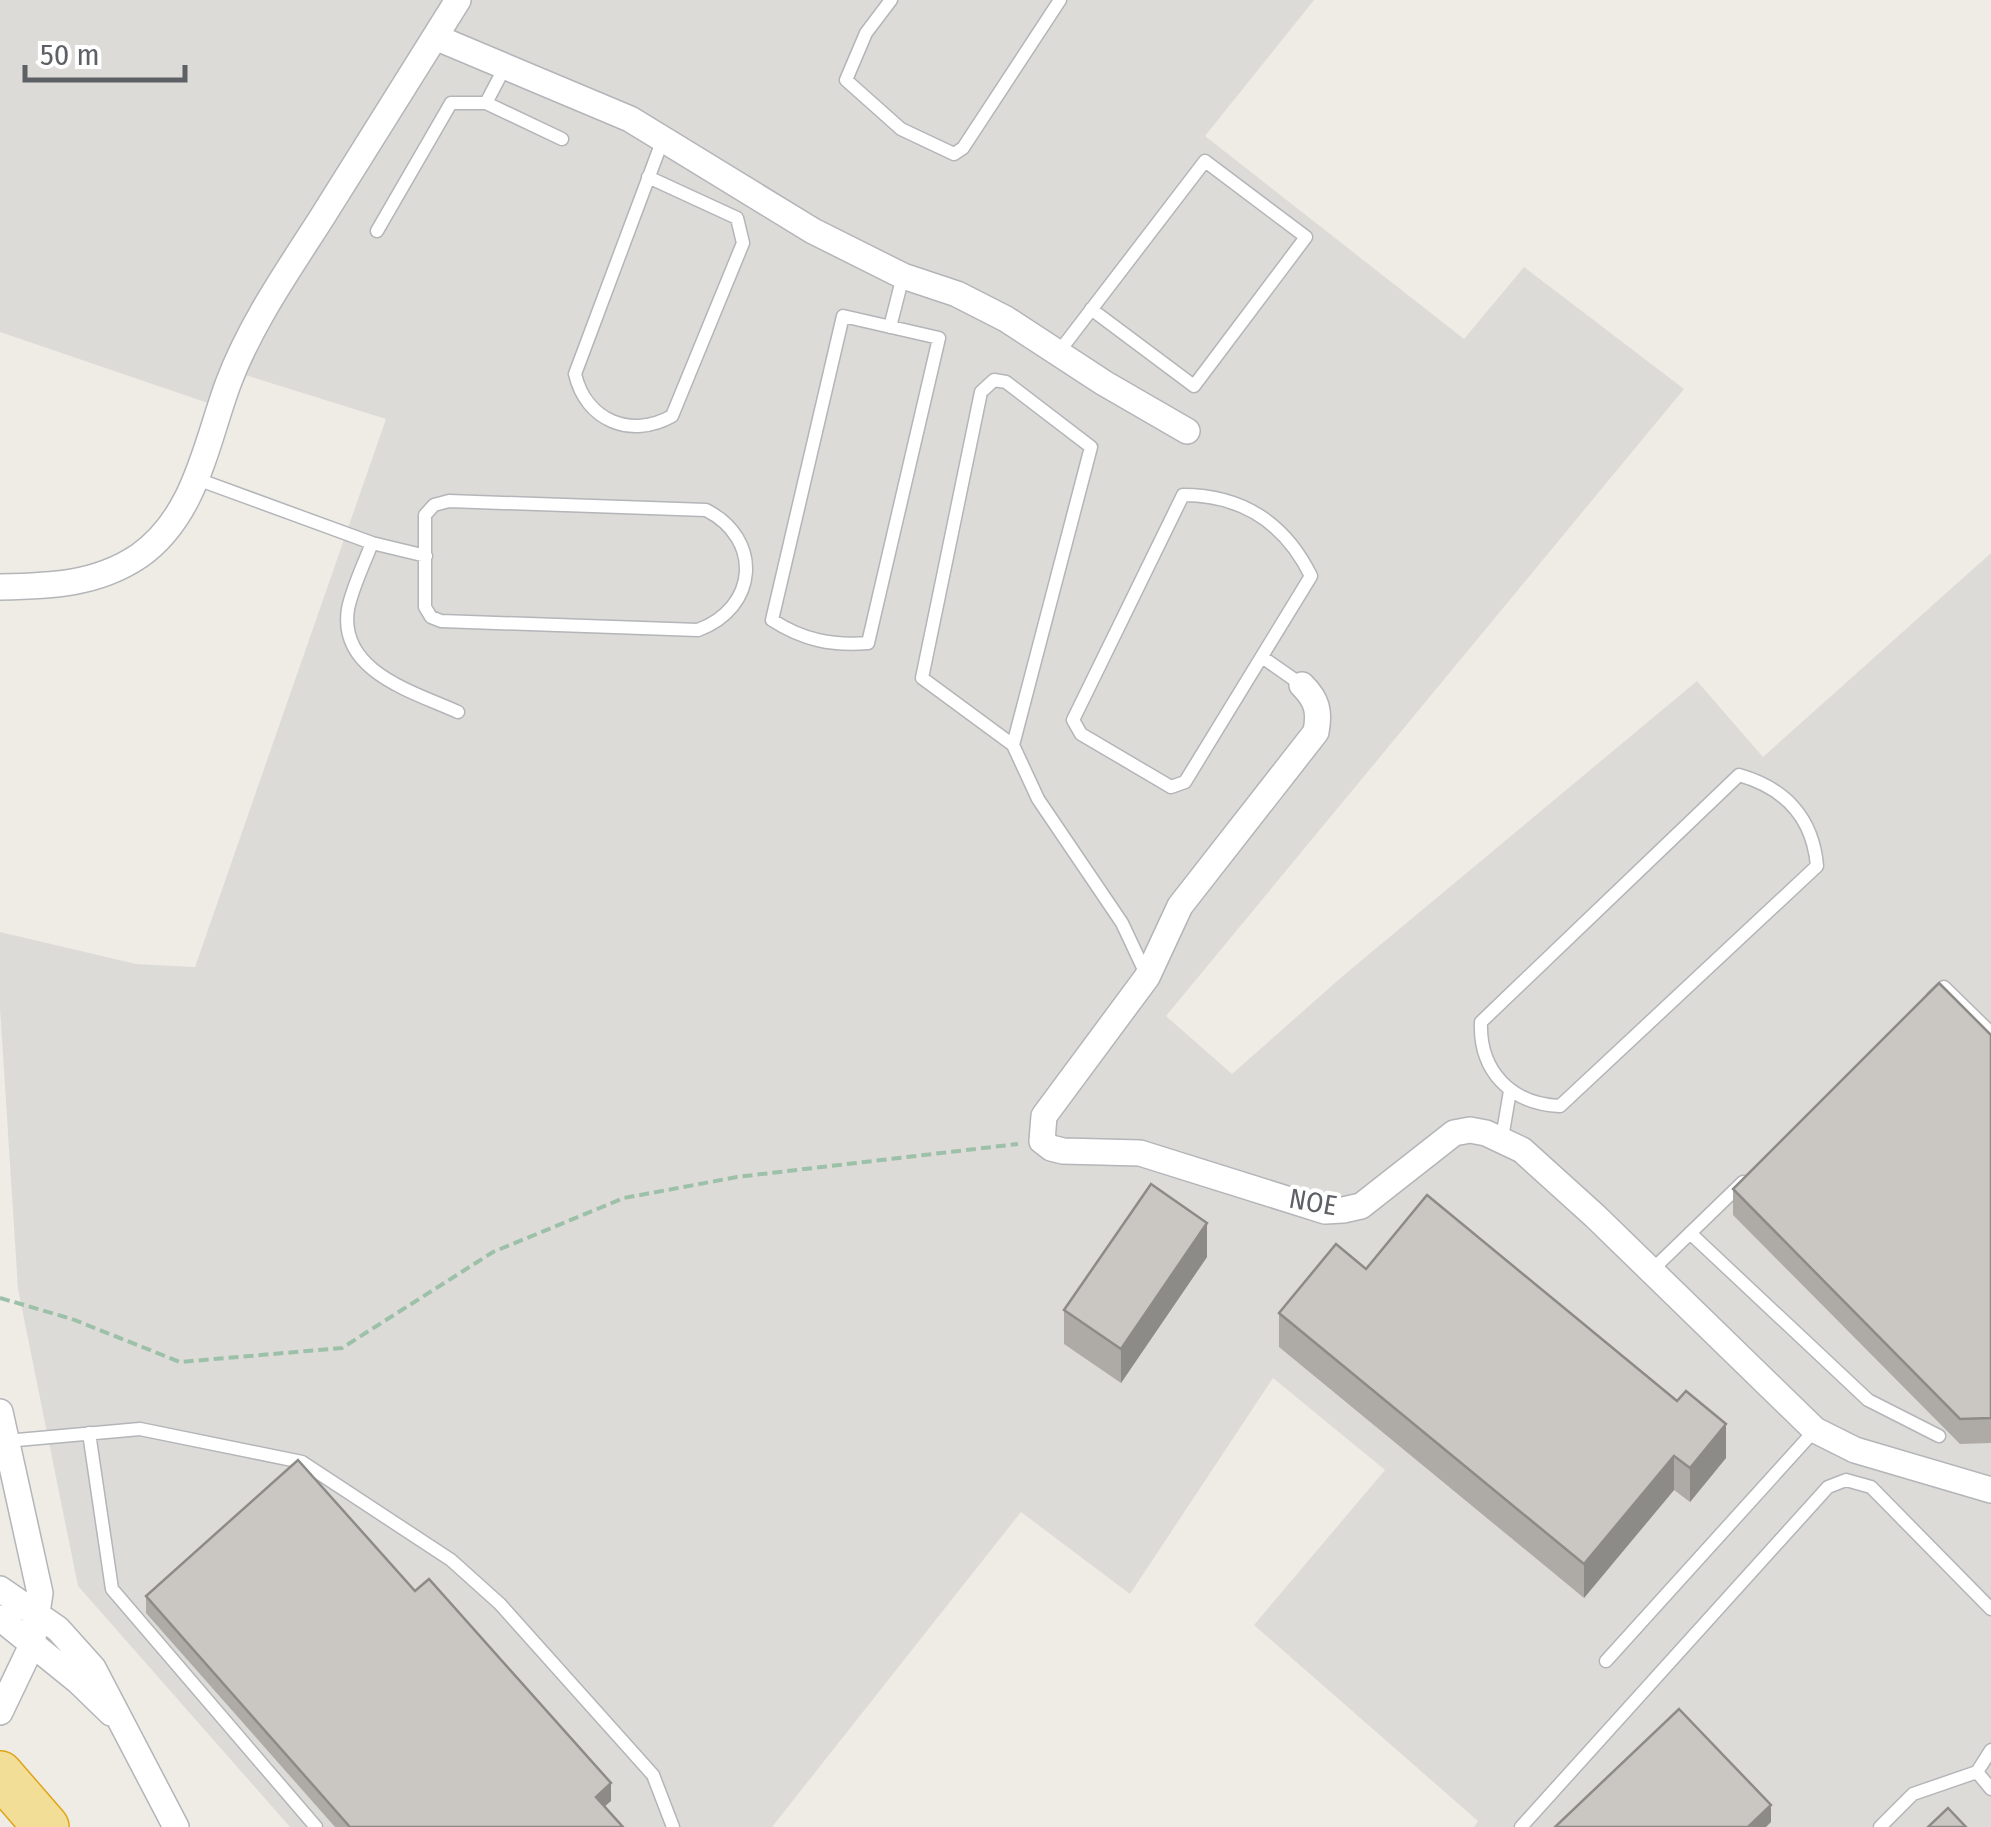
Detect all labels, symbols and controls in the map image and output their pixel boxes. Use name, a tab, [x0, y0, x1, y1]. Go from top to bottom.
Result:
scale bar	[25, 20, 185, 82]
text: 50 m	[40, 37, 100, 73]
street label: NOE	[1287, 1182, 1339, 1222]

